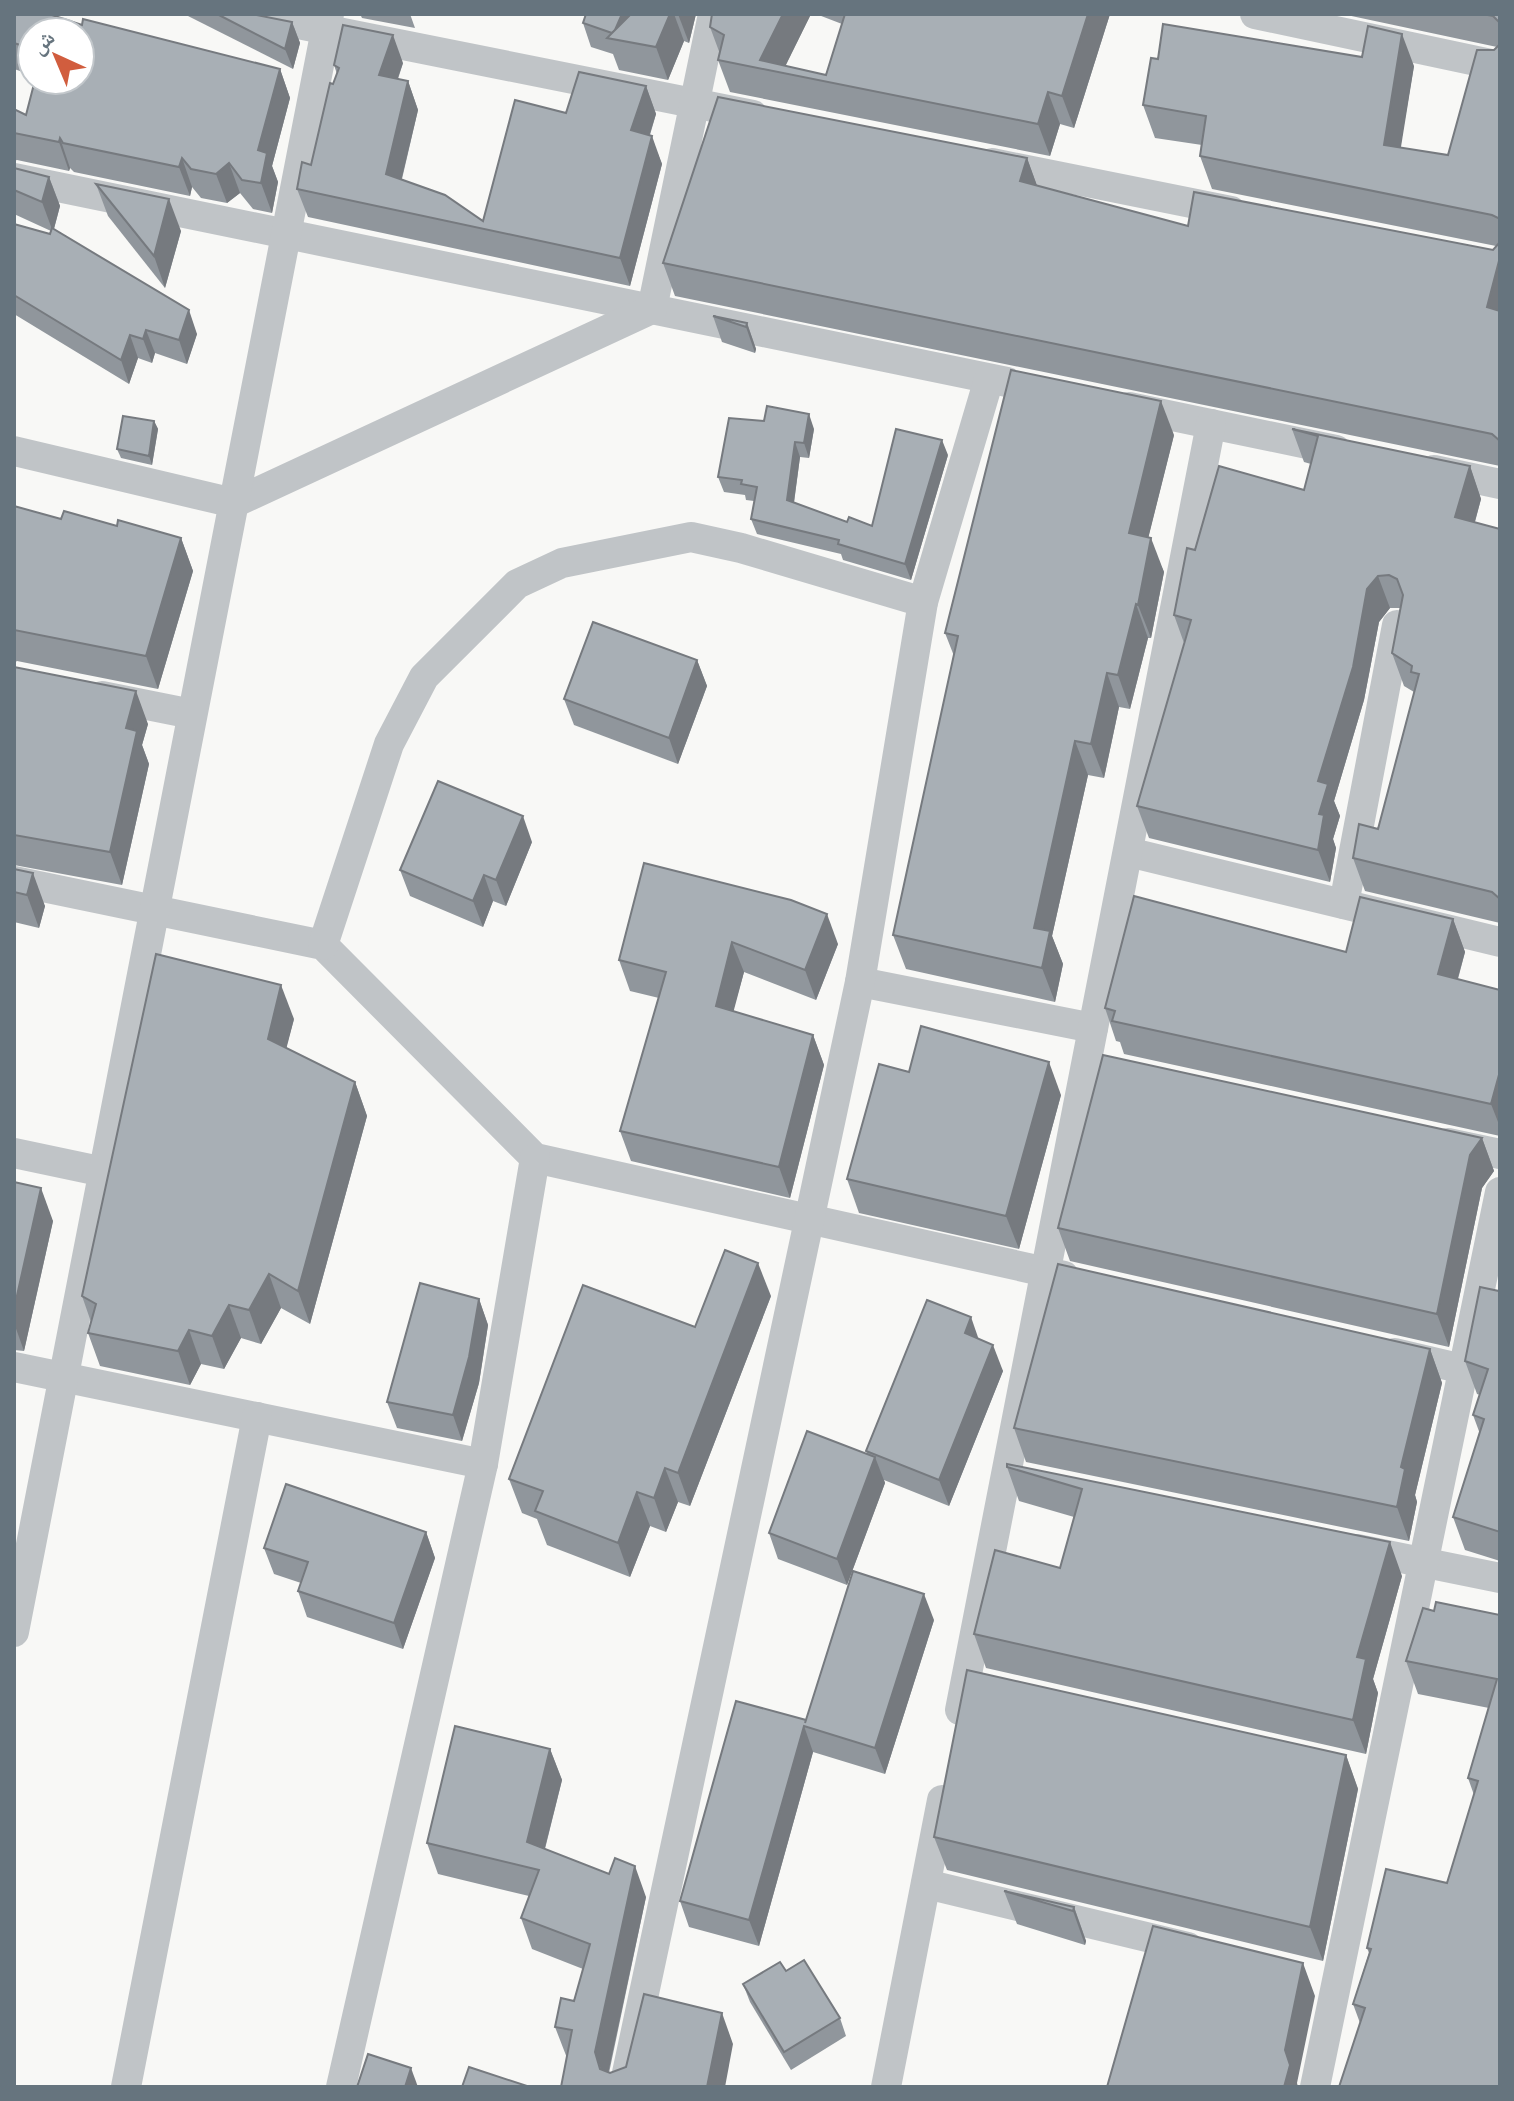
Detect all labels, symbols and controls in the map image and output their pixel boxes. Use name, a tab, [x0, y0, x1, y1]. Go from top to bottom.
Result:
north arrow	[16, 16, 96, 96]
text: ش	[23, 22, 60, 60]

